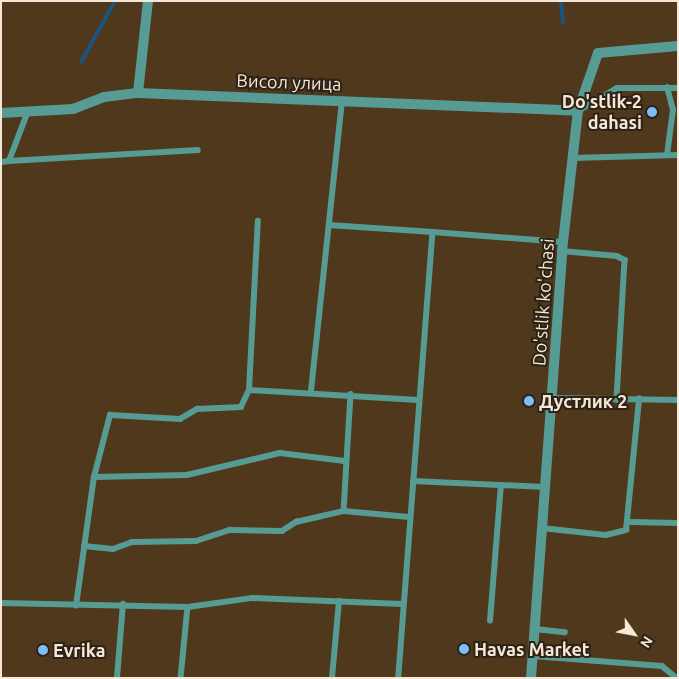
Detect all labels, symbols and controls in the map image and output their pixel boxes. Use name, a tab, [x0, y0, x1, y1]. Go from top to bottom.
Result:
street label: Висол улица	[236, 69, 342, 95]
place label: Do'stlik-2 dahasi	[562, 91, 642, 134]
marker: Do'stlik-2 dahasi	[646, 106, 658, 118]
street label: Do'stlik ko'chasi	[528, 238, 558, 366]
place label: Дустлик 2	[539, 390, 627, 412]
marker: Дустлик 2	[523, 395, 535, 407]
north arrow	[609, 609, 659, 659]
text: N	[637, 633, 656, 651]
place label: Havas Market	[474, 638, 590, 660]
place label: Evrika	[53, 639, 105, 661]
marker: Havas Market	[458, 643, 470, 655]
marker: Evrika	[37, 644, 49, 656]

